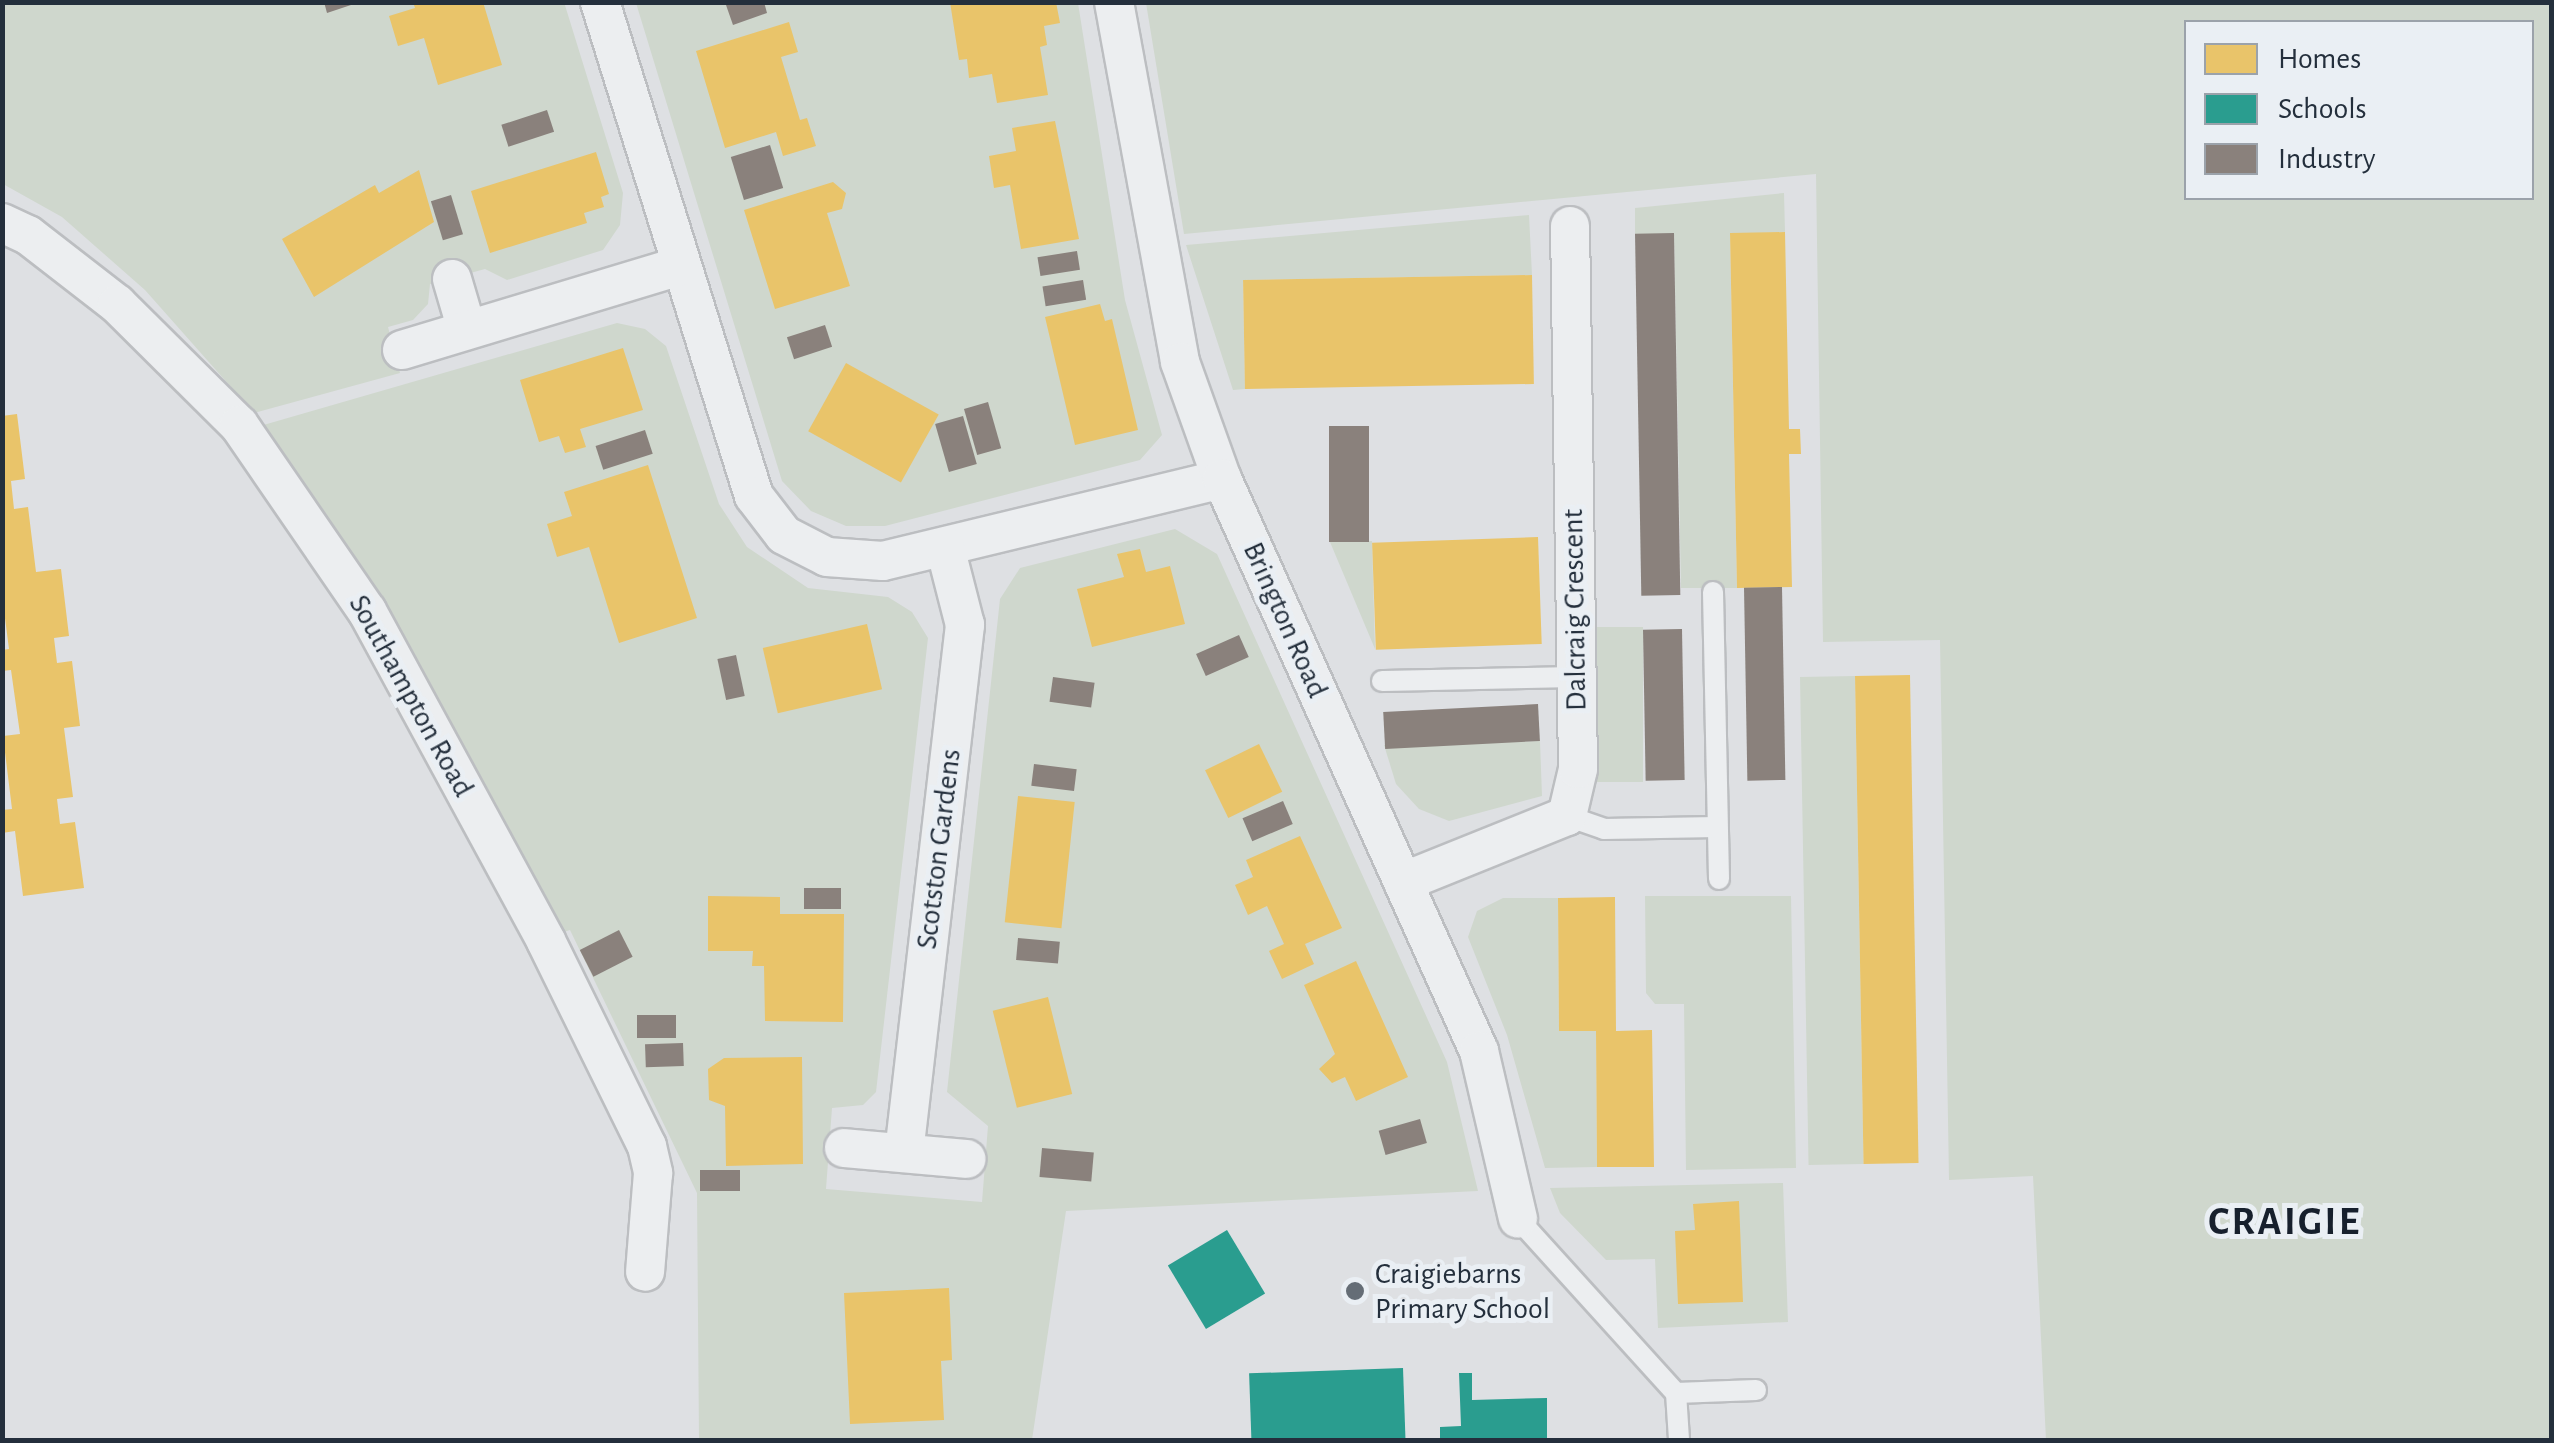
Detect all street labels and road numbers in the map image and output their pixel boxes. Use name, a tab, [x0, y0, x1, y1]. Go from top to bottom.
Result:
street label: Dalcraig Crescent	[1555, 509, 1595, 711]
street label: Brington Road	[1235, 537, 1335, 703]
street label: Southampton Road	[341, 589, 481, 803]
street label: Scotston Gardens	[909, 747, 969, 951]

